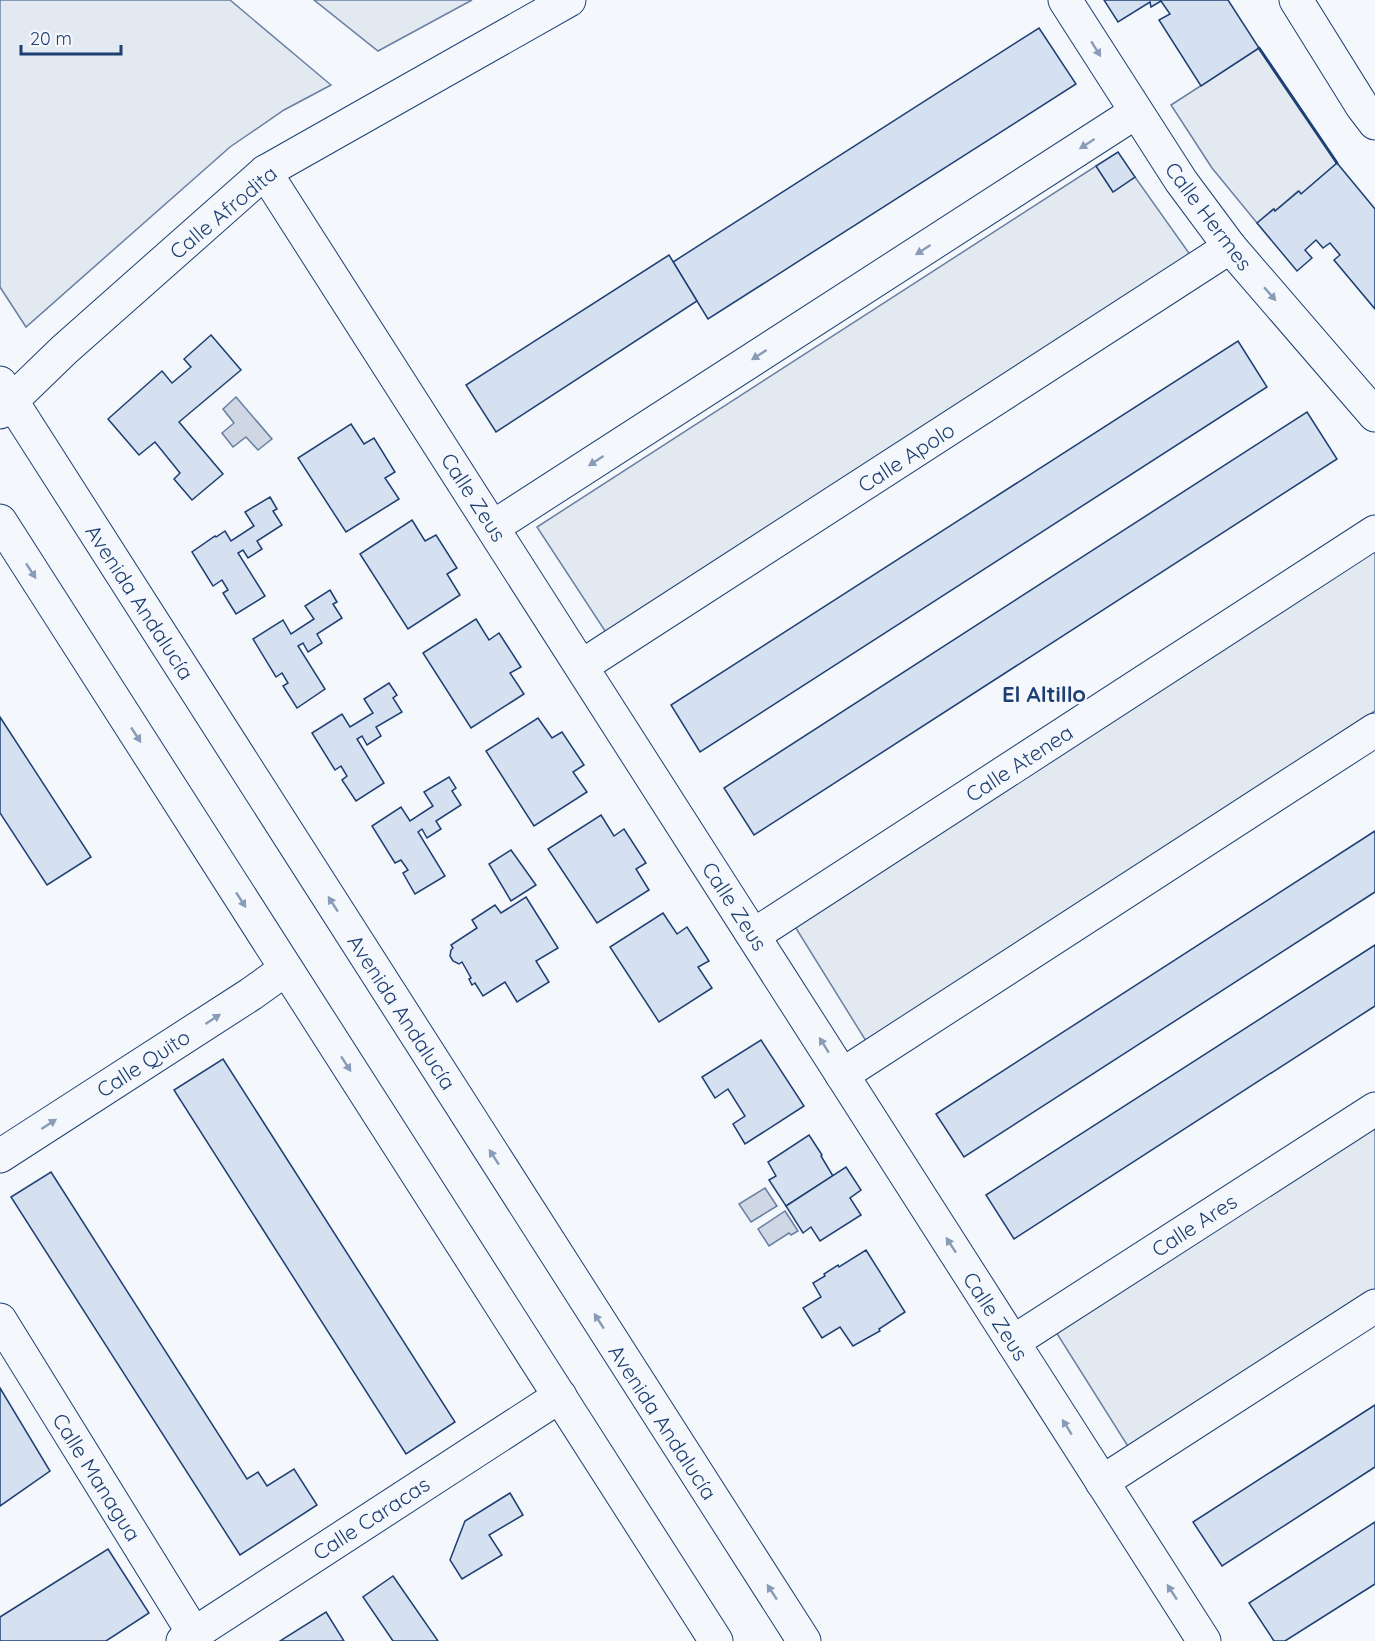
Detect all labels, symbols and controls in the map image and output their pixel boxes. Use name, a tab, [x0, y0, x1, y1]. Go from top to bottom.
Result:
scale bar	[21, 18, 122, 56]
text: 20 m	[30, 27, 72, 50]
one-way arrow	[1091, 41, 1102, 58]
one-way arrow	[1079, 138, 1095, 149]
street label: Calle Hermes	[1160, 156, 1258, 276]
street label: Calle Afrodita	[164, 160, 282, 264]
one-way arrow	[915, 244, 931, 255]
one-way arrow	[1263, 286, 1276, 301]
one-way arrow	[751, 350, 768, 361]
street label: Calle Apolo	[853, 416, 959, 498]
street label: Calle Zeus	[436, 448, 512, 546]
one-way arrow	[587, 456, 604, 467]
street label: Avenida Andalucía	[80, 520, 200, 684]
one-way arrow	[26, 563, 37, 579]
district label: El Altillo	[1002, 680, 1086, 708]
street label: Calle Atenea	[960, 719, 1078, 807]
one-way arrow	[131, 727, 142, 743]
street label: Calle Zeus	[697, 857, 773, 955]
one-way arrow	[236, 891, 247, 908]
one-way arrow	[328, 896, 339, 912]
street label: Avenida Andalucía	[342, 930, 462, 1094]
one-way arrow	[205, 1013, 221, 1024]
street label: Calle Quito	[92, 1023, 194, 1103]
one-way arrow	[818, 1037, 829, 1054]
one-way arrow	[341, 1056, 352, 1072]
one-way arrow	[41, 1119, 57, 1130]
one-way arrow	[489, 1149, 500, 1165]
street label: Calle Ares	[1146, 1188, 1242, 1262]
one-way arrow	[946, 1237, 957, 1253]
street label: Calle Zeus	[958, 1267, 1034, 1365]
one-way arrow	[594, 1313, 605, 1329]
street label: Avenida Andalucía	[603, 1340, 723, 1504]
street label: Calle Managua	[47, 1408, 147, 1546]
one-way arrow	[1062, 1419, 1073, 1436]
street label: Calle Caracas	[308, 1471, 434, 1565]
one-way arrow	[767, 1584, 778, 1600]
one-way arrow	[1167, 1584, 1178, 1600]

